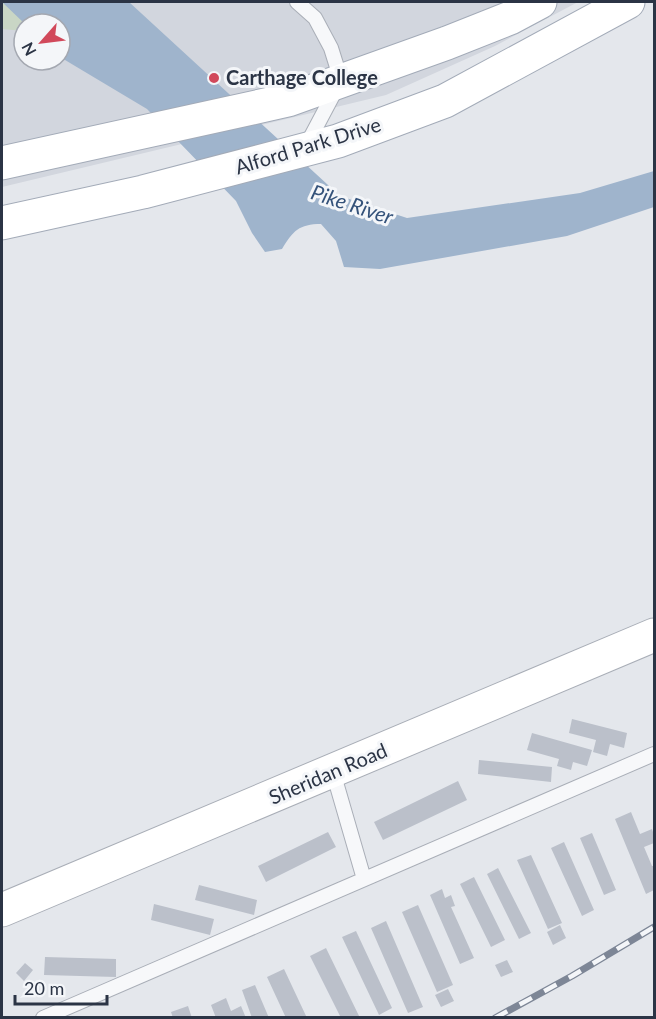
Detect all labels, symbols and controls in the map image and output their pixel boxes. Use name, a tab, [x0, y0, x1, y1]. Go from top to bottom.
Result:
north arrow	[12, 12, 72, 72]
text: N	[17, 39, 40, 59]
place label: Carthage College	[226, 65, 378, 89]
marker: Carthage College	[207, 71, 221, 85]
street label: Alford Park Drive	[232, 111, 384, 179]
water label: Pike River	[308, 179, 397, 229]
street label: Sheridan Road	[265, 737, 390, 809]
scale bar	[15, 968, 106, 1006]
text: 20 m	[24, 977, 64, 999]

